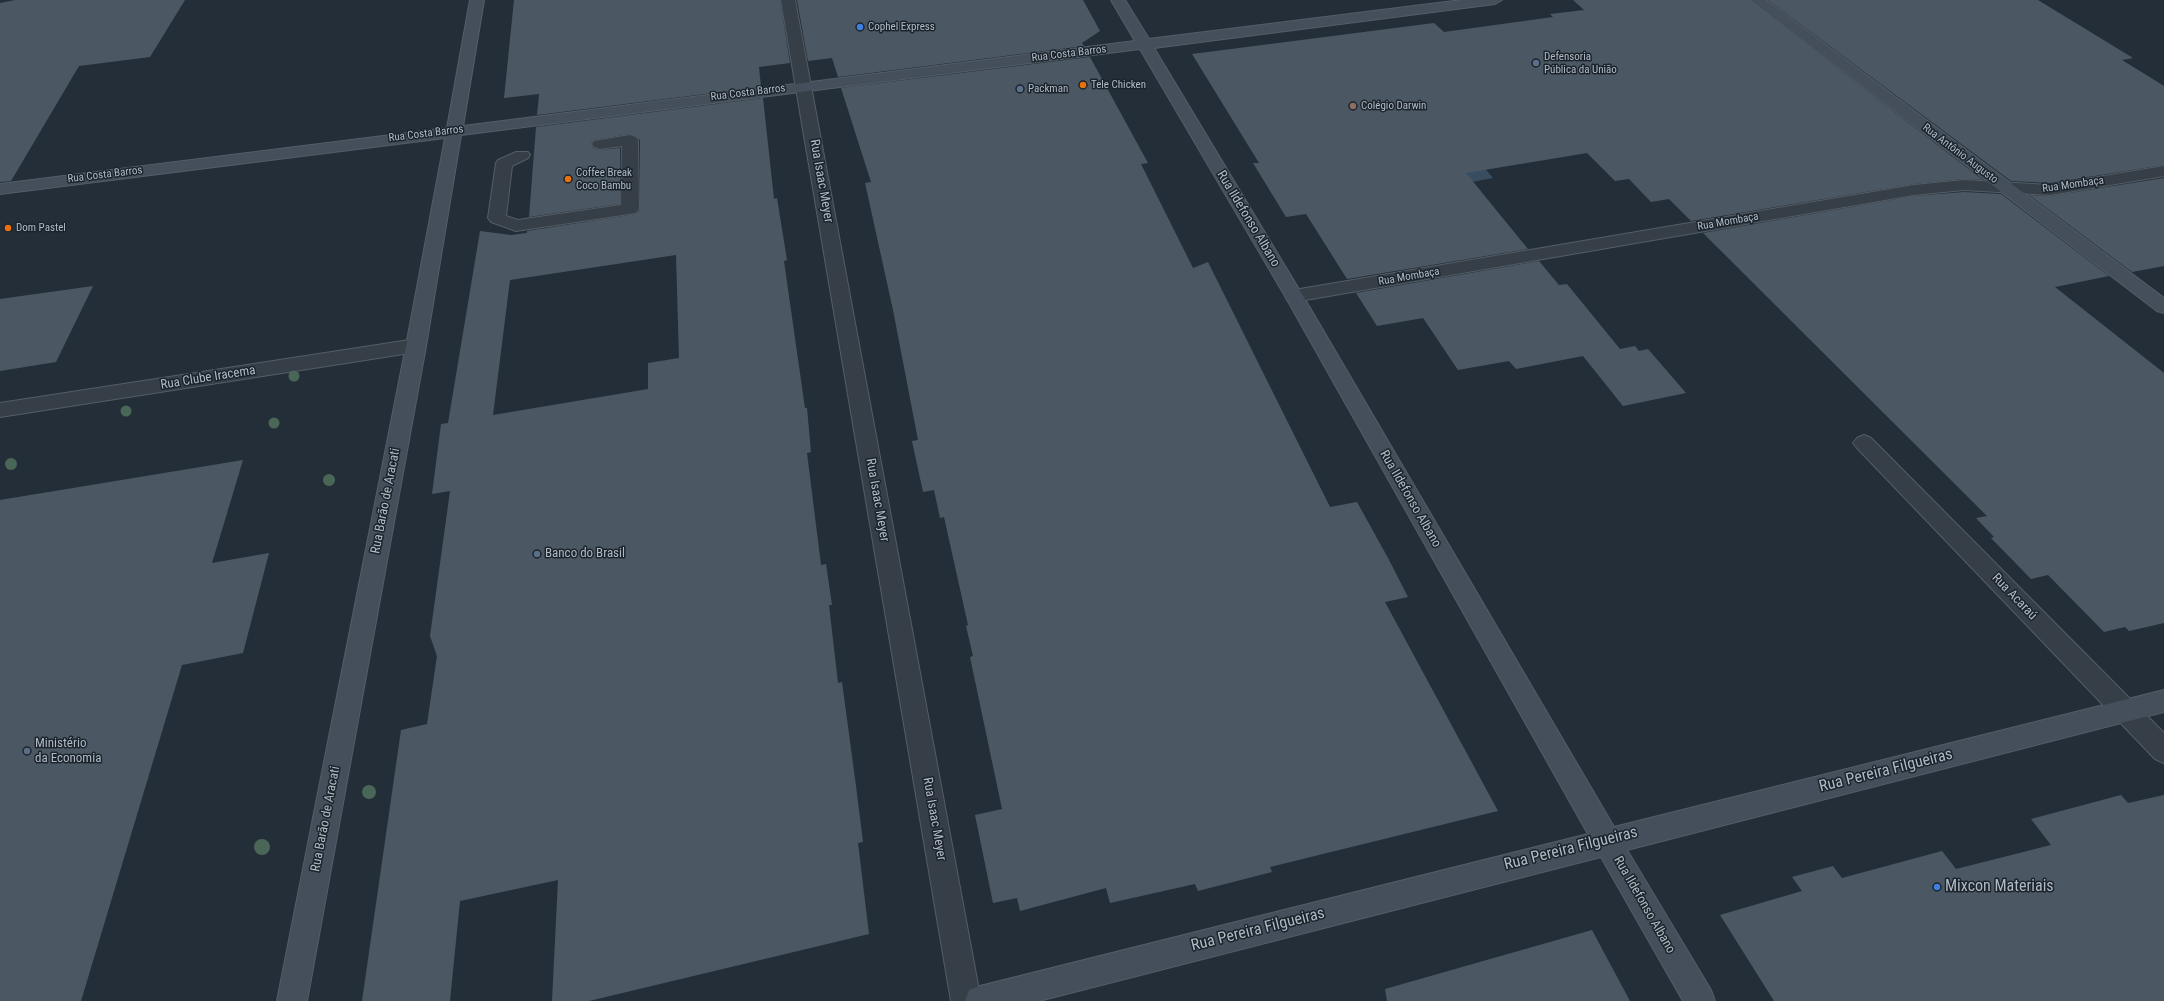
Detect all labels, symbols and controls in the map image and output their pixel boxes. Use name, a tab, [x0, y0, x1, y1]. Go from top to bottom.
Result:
place label: Cophel Express	[868, 20, 935, 34]
marker: Cophel Express	[855, 22, 865, 32]
street label: Rua Costa Barros	[1031, 43, 1107, 65]
place label: Defensoria Pública da União	[1544, 50, 1617, 76]
marker: Defensoria Pública da União	[1531, 58, 1541, 68]
place label: Tele Chicken	[1091, 78, 1146, 92]
marker: Tele Chicken	[1078, 80, 1088, 90]
street label: Rua Costa Barros	[710, 82, 786, 104]
place label: Packman	[1028, 82, 1068, 96]
marker: Packman	[1015, 84, 1025, 94]
place label: Colégio Darwin	[1361, 99, 1426, 113]
marker: Colégio Darwin	[1348, 101, 1358, 111]
street label: Rua Antônio Augusto	[1920, 121, 2000, 187]
street label: Rua Costa Barros	[388, 123, 464, 145]
street label: Rua Isaac Meyer	[806, 138, 836, 224]
street label: Rua Costa Barros	[67, 164, 143, 186]
place label: Coffee Break Coco Bambu	[576, 166, 632, 192]
street label: Rua Ildefonso Albano	[1213, 168, 1283, 270]
marker: Coffee Break Coco Bambu	[563, 174, 573, 184]
street label: Rua Mombaça	[2041, 174, 2105, 196]
street label: Rua Mombaça	[1696, 210, 1760, 234]
place label: Dom Pastel	[16, 221, 66, 235]
marker: Dom Pastel	[3, 223, 13, 233]
street label: Rua Mombaça	[1377, 265, 1441, 289]
street label: Rua Clube Iracema	[159, 363, 257, 393]
street label: Rua Barão de Aracati	[368, 447, 404, 555]
street label: Rua Ildefonso Albano	[1376, 448, 1444, 550]
street label: Rua Isaac Meyer	[862, 457, 892, 543]
place label: Banco do Brasil	[545, 546, 625, 562]
marker: Banco do Brasil	[532, 549, 542, 559]
street label: Rua Acaraú	[1988, 571, 2040, 623]
place label: Ministério da Economia	[35, 736, 101, 767]
street label: Rua Pereira Filgueiras	[1817, 745, 1955, 797]
marker: Ministério da Economia	[22, 746, 32, 756]
street label: Rua Barão de Aracati	[308, 765, 344, 873]
street label: Rua Isaac Meyer	[919, 776, 949, 862]
street label: Rua Pereira Filgueiras	[1502, 823, 1640, 875]
street label: Rua Ildefonso Albano	[1610, 854, 1678, 956]
place label: Mixcon Materiais	[1945, 877, 2054, 897]
marker: Mixcon Materiais	[1932, 882, 1942, 892]
street label: Rua Pereira Filgueiras	[1189, 904, 1327, 956]

